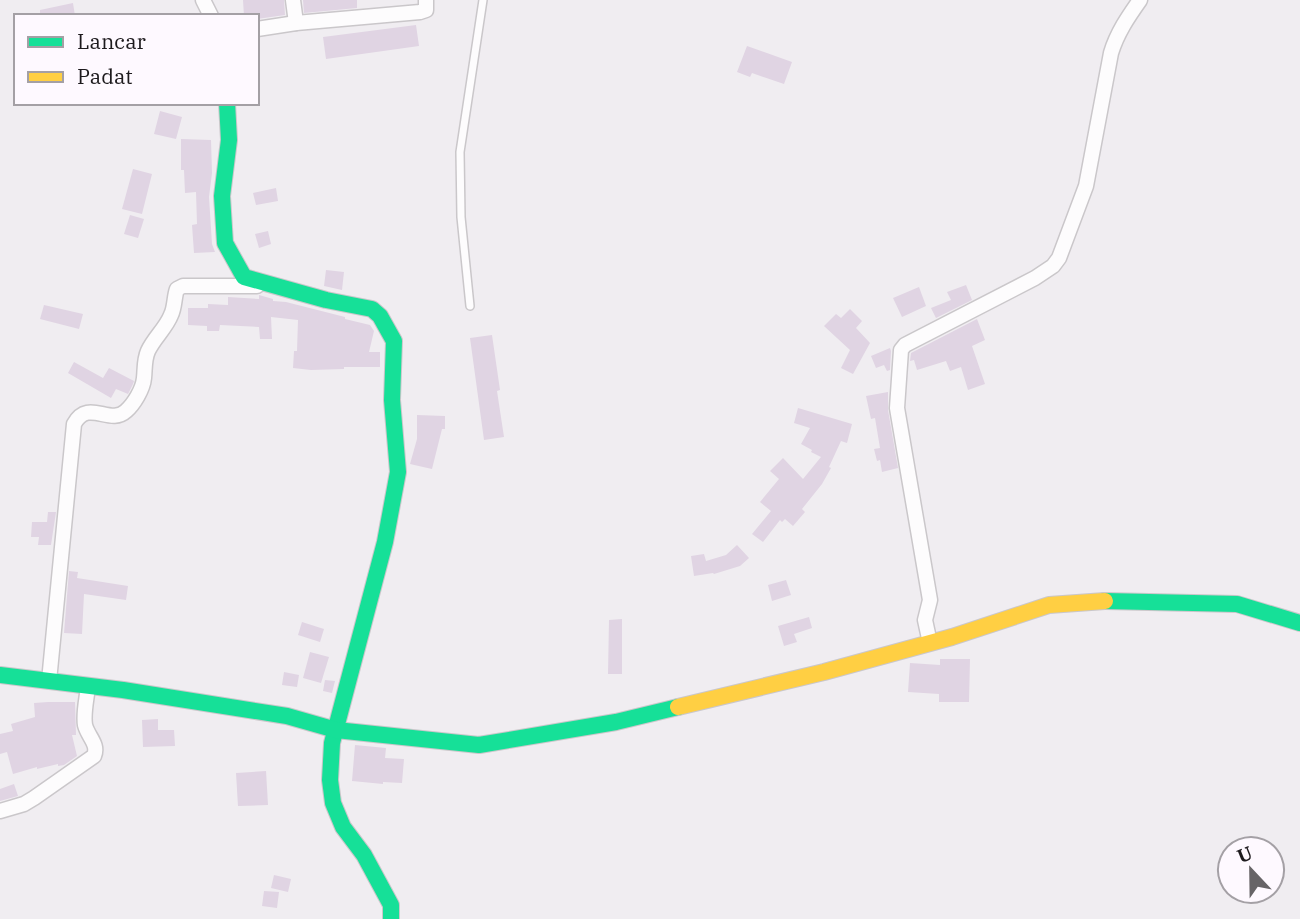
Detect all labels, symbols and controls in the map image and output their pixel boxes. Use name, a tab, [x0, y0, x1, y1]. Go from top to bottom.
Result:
legend	[14, 14, 259, 105]
text: Lancar	[77, 27, 147, 55]
text: Padat	[77, 62, 133, 90]
north arrow	[1216, 835, 1286, 905]
text: U	[1233, 840, 1256, 868]

